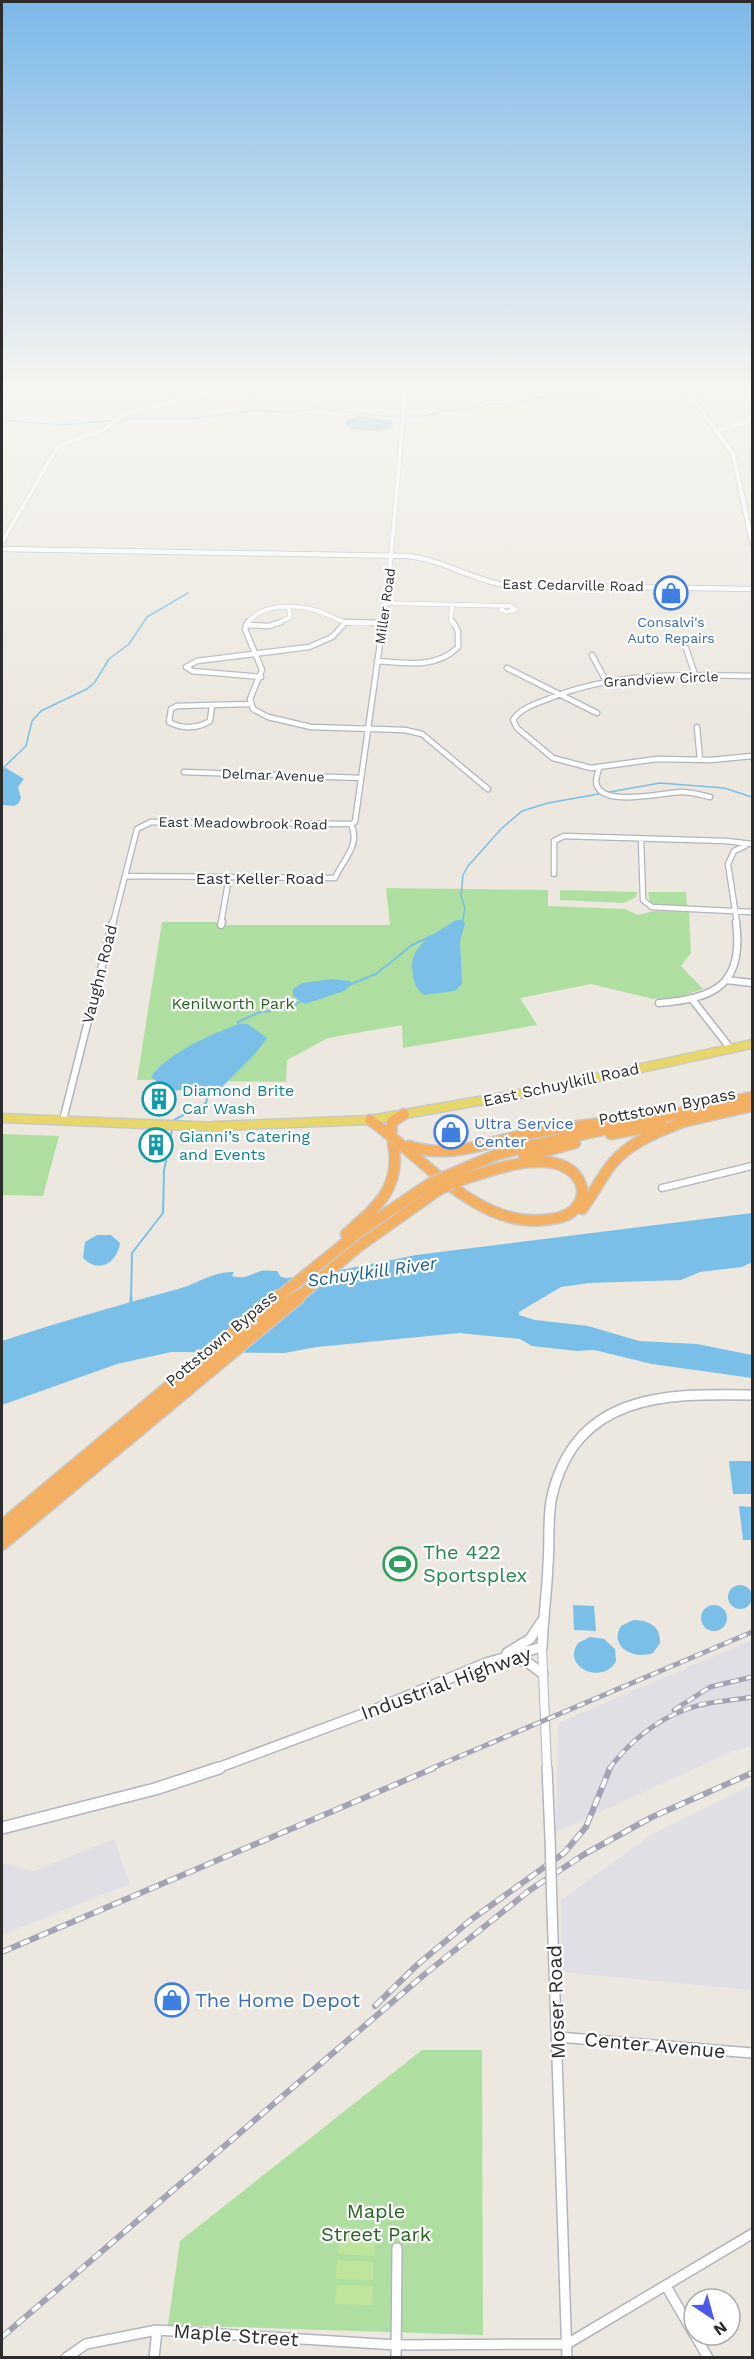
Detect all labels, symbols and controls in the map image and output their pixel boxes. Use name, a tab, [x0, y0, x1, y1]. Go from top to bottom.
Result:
street label: Miller Road	[372, 567, 398, 645]
shop icon: Consalvi's Auto Repairs	[653, 575, 689, 611]
street label: East Cedarville Road	[502, 576, 644, 594]
place label: Consalvi's Auto Repairs	[627, 614, 715, 646]
street label: Grandview Circle	[603, 668, 719, 690]
street label: Delmar Avenue	[221, 765, 325, 785]
street label: East Meadowbrook Road	[158, 814, 328, 832]
street label: East Keller Road	[196, 869, 324, 888]
street label: Vaughn Road	[78, 923, 121, 1026]
park label: Kenilworth Park	[171, 994, 295, 1013]
street label: East Schuylkill Road	[481, 1059, 641, 1110]
building icon: Diamond Brite Car Wash	[141, 1081, 177, 1117]
place label: Diamond Brite Car Wash	[182, 1081, 294, 1118]
street label: Pottstown Bypass	[597, 1084, 737, 1129]
shop icon: Ultra Service Center	[433, 1114, 469, 1150]
place label: Ultra Service Center	[474, 1114, 574, 1151]
building icon: Gianni’s Catering and Events	[138, 1127, 174, 1163]
place label: Gianni’s Catering and Events	[179, 1127, 311, 1164]
water label: Schuylkill River	[306, 1252, 439, 1291]
street label: Pottstown Bypass	[162, 1286, 281, 1390]
place label: The 422 Sportsplex	[423, 1540, 527, 1587]
sports icon: The 422 Sportsplex	[382, 1546, 418, 1582]
street label: Industrial Highway	[358, 1641, 535, 1725]
street label: Moser Road	[542, 1944, 570, 2060]
shop icon: The Home Depot	[154, 1982, 190, 2018]
place label: The Home Depot	[195, 1988, 361, 2012]
street label: Center Avenue	[583, 2027, 727, 2063]
park label: Maple Street Park	[321, 2199, 431, 2246]
north arrow	[682, 2287, 742, 2347]
text: N	[710, 2318, 731, 2340]
street label: Maple Street	[173, 2319, 300, 2351]

